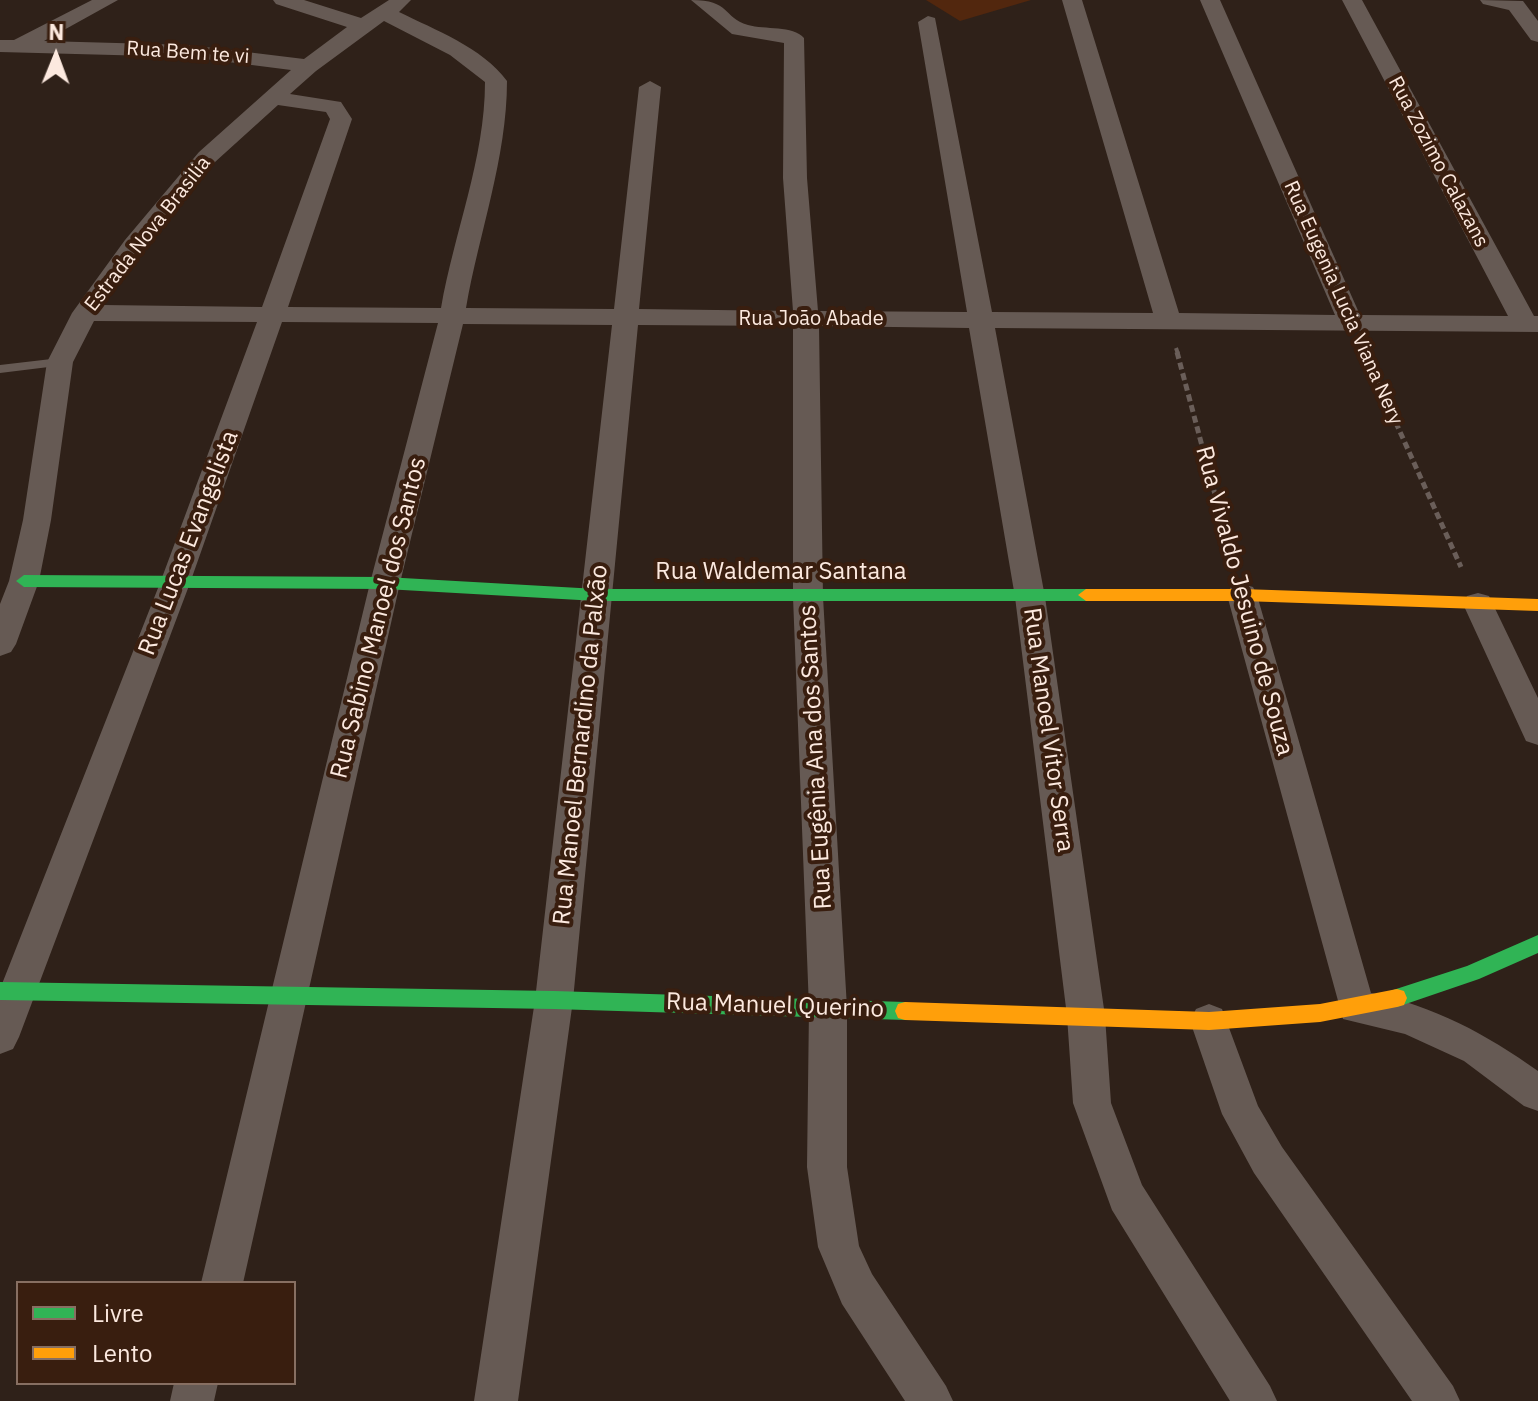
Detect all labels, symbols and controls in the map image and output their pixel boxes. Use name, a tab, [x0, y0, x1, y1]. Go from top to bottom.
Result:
north arrow	[16, 16, 96, 96]
text: N	[48, 17, 65, 46]
street label: Rua Bem te vi	[126, 37, 250, 69]
street label: Rua Zozimo Calazans	[1383, 72, 1493, 252]
street label: Estrada Nova Brasilia	[80, 152, 216, 316]
street label: Rua Eugenia Lucia Viana Nery	[1278, 177, 1408, 429]
street label: Rua João Abade	[738, 307, 884, 331]
street label: Rua Lucas Evangelista	[133, 427, 245, 659]
street label: Rua Vivaldo Jesuino de Souza	[1189, 443, 1299, 759]
street label: Rua Sabino Manoel dos Santos	[325, 454, 433, 782]
street label: Rua Waldemar Santana	[655, 558, 907, 586]
street label: Rua Manoel Bernardino da Palxão	[548, 563, 614, 927]
street label: Rua Eugênia Ana dos Santos	[794, 604, 838, 910]
street label: Rua Manoel Vitor Serra	[1017, 606, 1079, 854]
street label: Rua Manuel Querino	[666, 988, 884, 1024]
legend	[16, 1281, 296, 1385]
text: Livre	[92, 1297, 144, 1329]
text: Lento	[92, 1337, 152, 1369]

